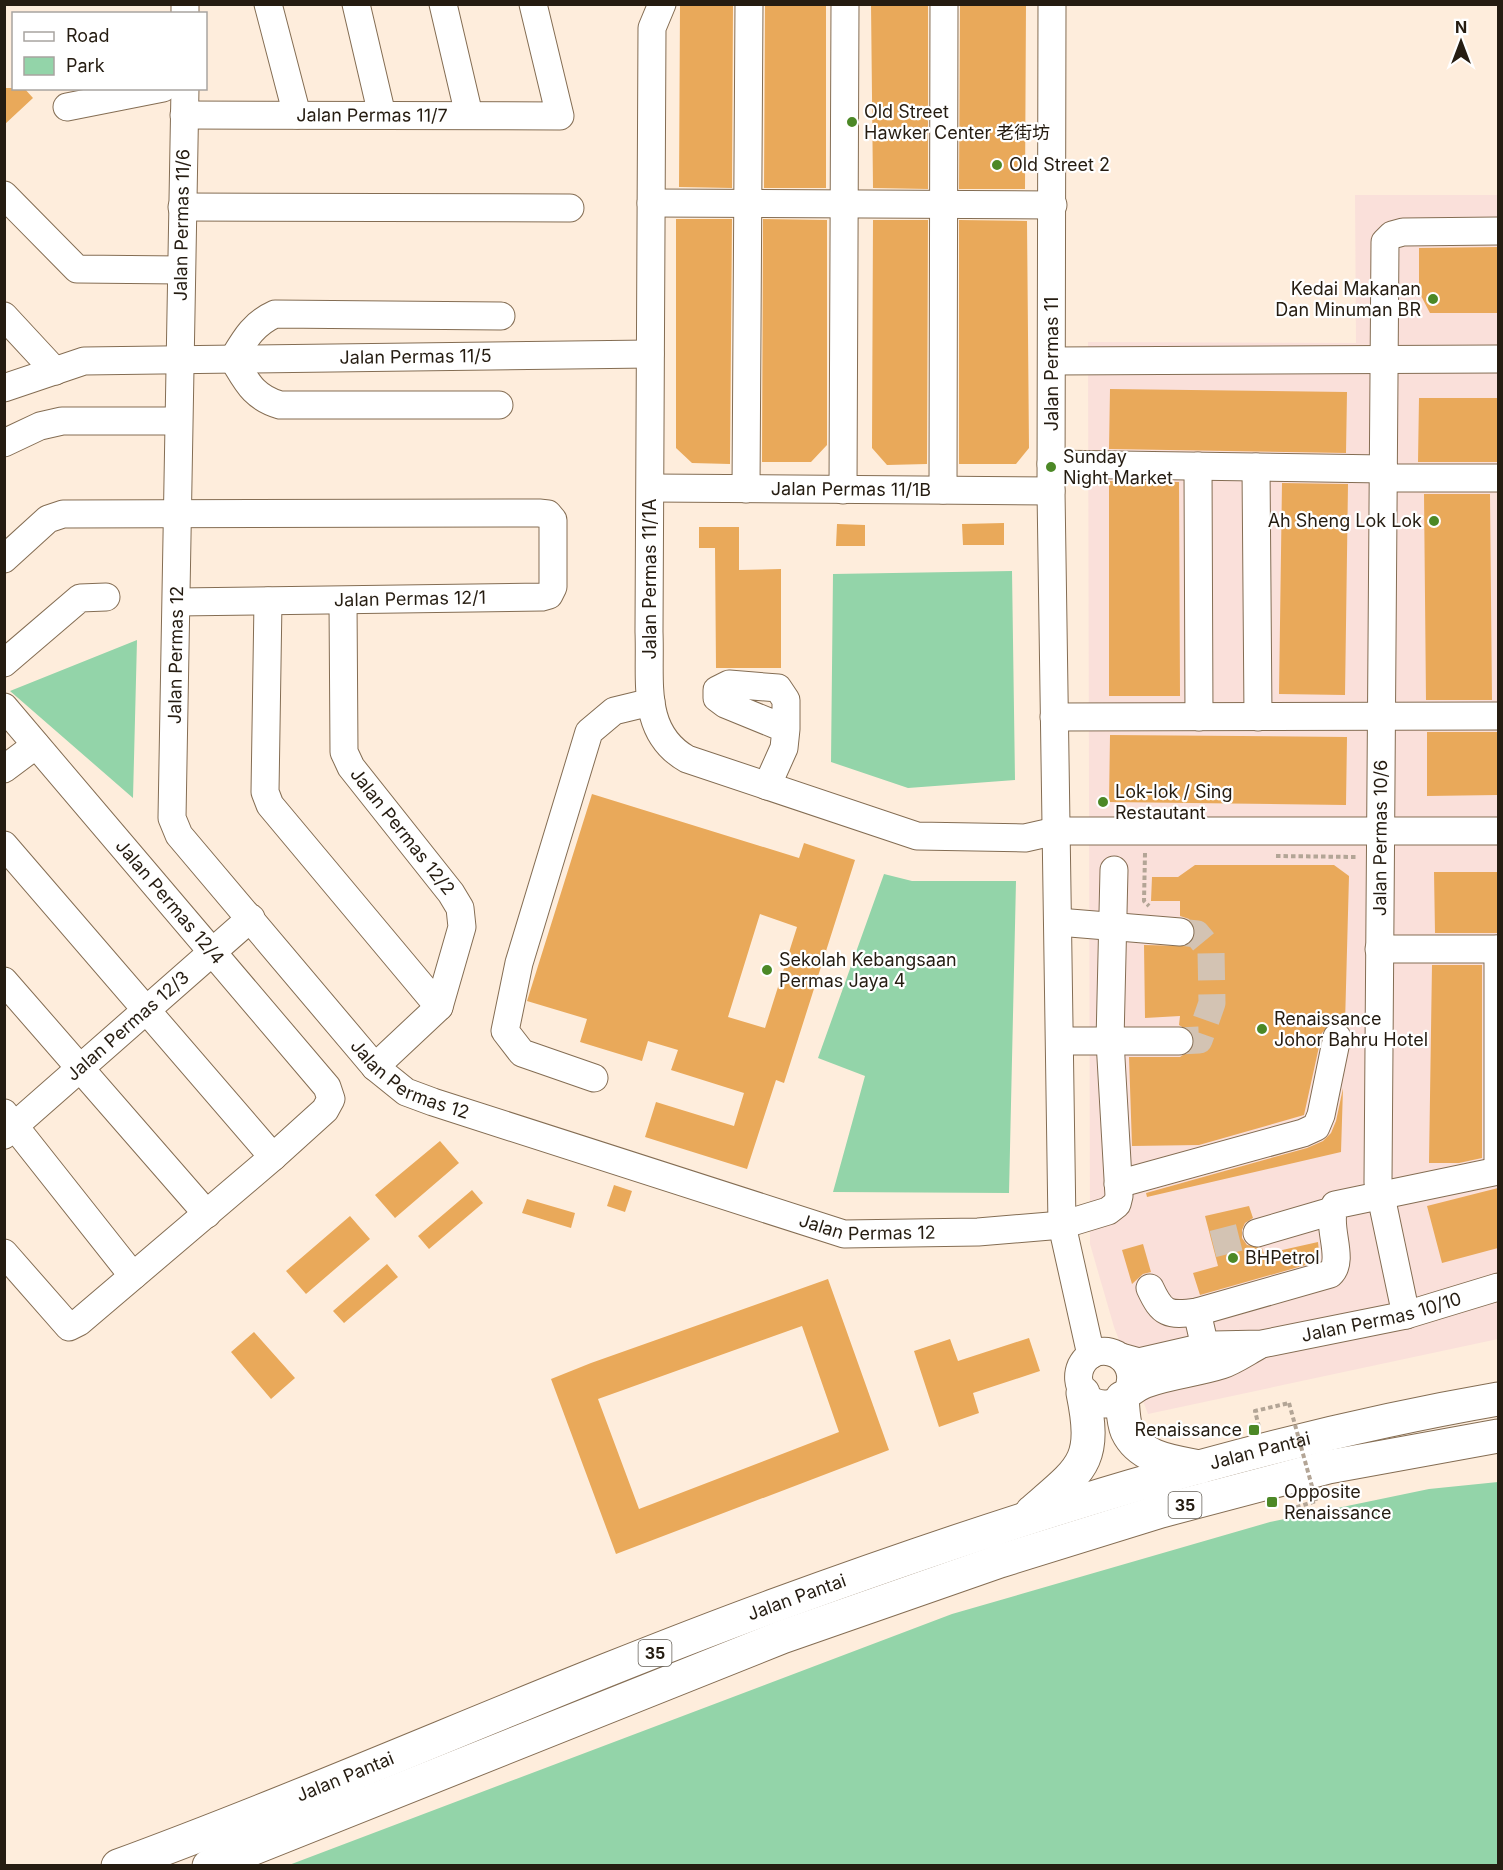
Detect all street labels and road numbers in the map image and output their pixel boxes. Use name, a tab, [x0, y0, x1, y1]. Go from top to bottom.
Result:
street label: Jalan Permas 11/7	[296, 104, 448, 126]
street label: Jalan Permas 11/6	[170, 149, 193, 301]
street label: Jalan Permas 11	[1041, 297, 1062, 431]
street label: Jalan Permas 11/5	[339, 345, 492, 368]
street label: Jalan Permas 11/1B	[771, 478, 931, 500]
street label: Jalan Permas 11/1A	[639, 499, 660, 659]
street label: Jalan Permas 12	[164, 586, 187, 724]
street label: Jalan Permas 12/1	[334, 587, 486, 610]
street label: Jalan Permas 10/6	[1369, 760, 1391, 916]
street label: Jalan Permas 12/2	[346, 764, 459, 899]
street label: Jalan Permas 12/4	[112, 835, 229, 968]
street label: Jalan Permas 12/3	[62, 966, 193, 1085]
street label: Jalan Permas 12	[346, 1035, 472, 1123]
street label: Jalan Permas 12	[797, 1209, 936, 1244]
street label: Jalan Permas 10/10	[1299, 1288, 1464, 1346]
street label: Jalan Pantai	[1207, 1428, 1312, 1474]
road number: 35	[1168, 1492, 1202, 1518]
street label: Jalan Pantai	[744, 1570, 849, 1625]
road number: 35	[638, 1640, 672, 1666]
street label: Jalan Pantai	[293, 1747, 397, 1806]

